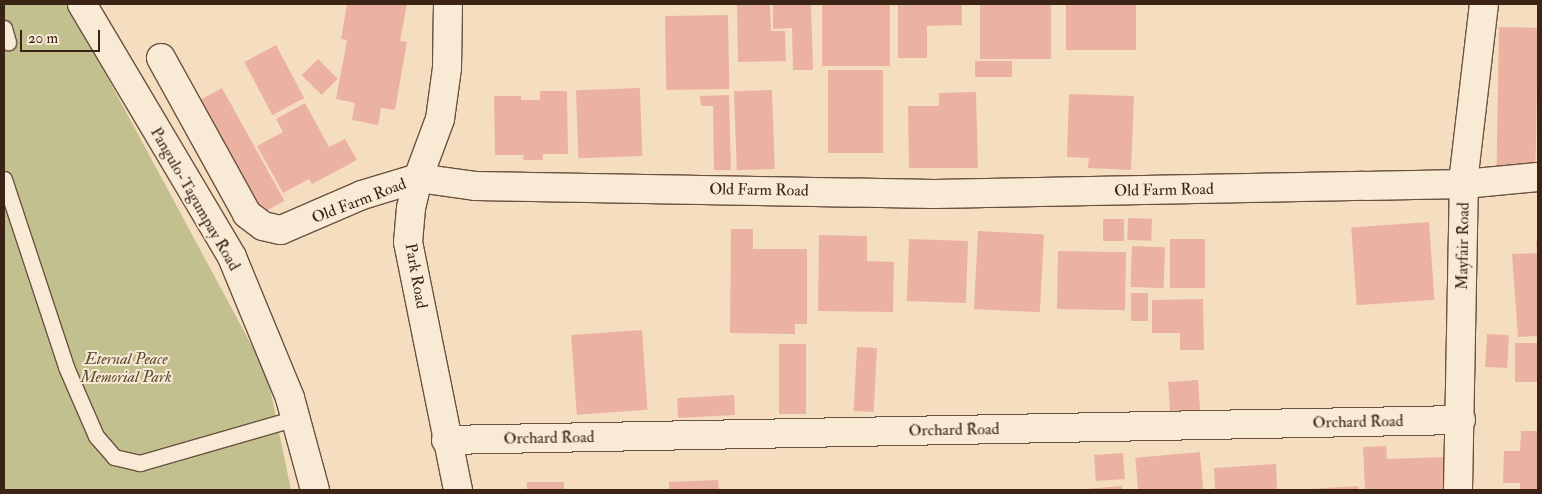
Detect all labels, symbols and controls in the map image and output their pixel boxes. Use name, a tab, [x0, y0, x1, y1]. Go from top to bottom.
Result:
scale bar	[22, 20, 102, 52]
text: 20 m	[28, 29, 58, 48]
street label: Pangulo-Tagumpay Road	[146, 124, 244, 274]
street label: Old Farm Road	[309, 174, 409, 228]
street label: Old Farm Road	[709, 180, 809, 200]
street label: Old Farm Road	[1114, 180, 1214, 200]
street label: Mayfair Road	[1453, 202, 1473, 290]
street label: Park Road	[401, 242, 431, 310]
park label: Eternal Peace Memorial Park	[80, 349, 172, 387]
street label: Orchard Road	[1312, 412, 1404, 432]
street label: Orchard Road	[908, 420, 1000, 440]
street label: Orchard Road	[503, 428, 595, 448]

